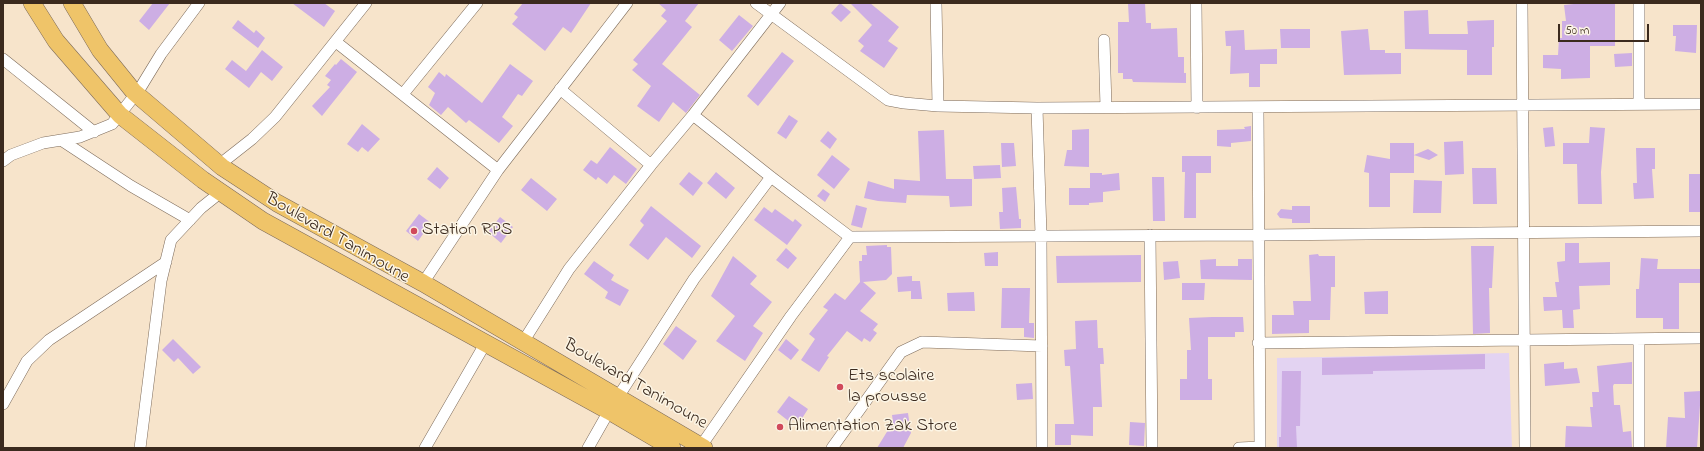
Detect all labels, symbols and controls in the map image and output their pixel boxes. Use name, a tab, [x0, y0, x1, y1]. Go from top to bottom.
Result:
scale bar	[1560, 16, 1651, 42]
text: 50 m	[1565, 22, 1589, 40]
street label: Boulevard Tanimoune	[261, 189, 413, 289]
place label: Station RPS	[422, 220, 512, 242]
marker: Station RPS	[409, 226, 419, 236]
street label: Boulevard Tanimoune	[559, 335, 711, 435]
place label: Ets scolaire la prousse	[848, 366, 934, 408]
marker: Ets scolaire la prousse	[835, 382, 845, 392]
place label: Alimentation Zak Store	[788, 416, 957, 438]
marker: Alimentation Zak Store	[775, 422, 785, 432]

